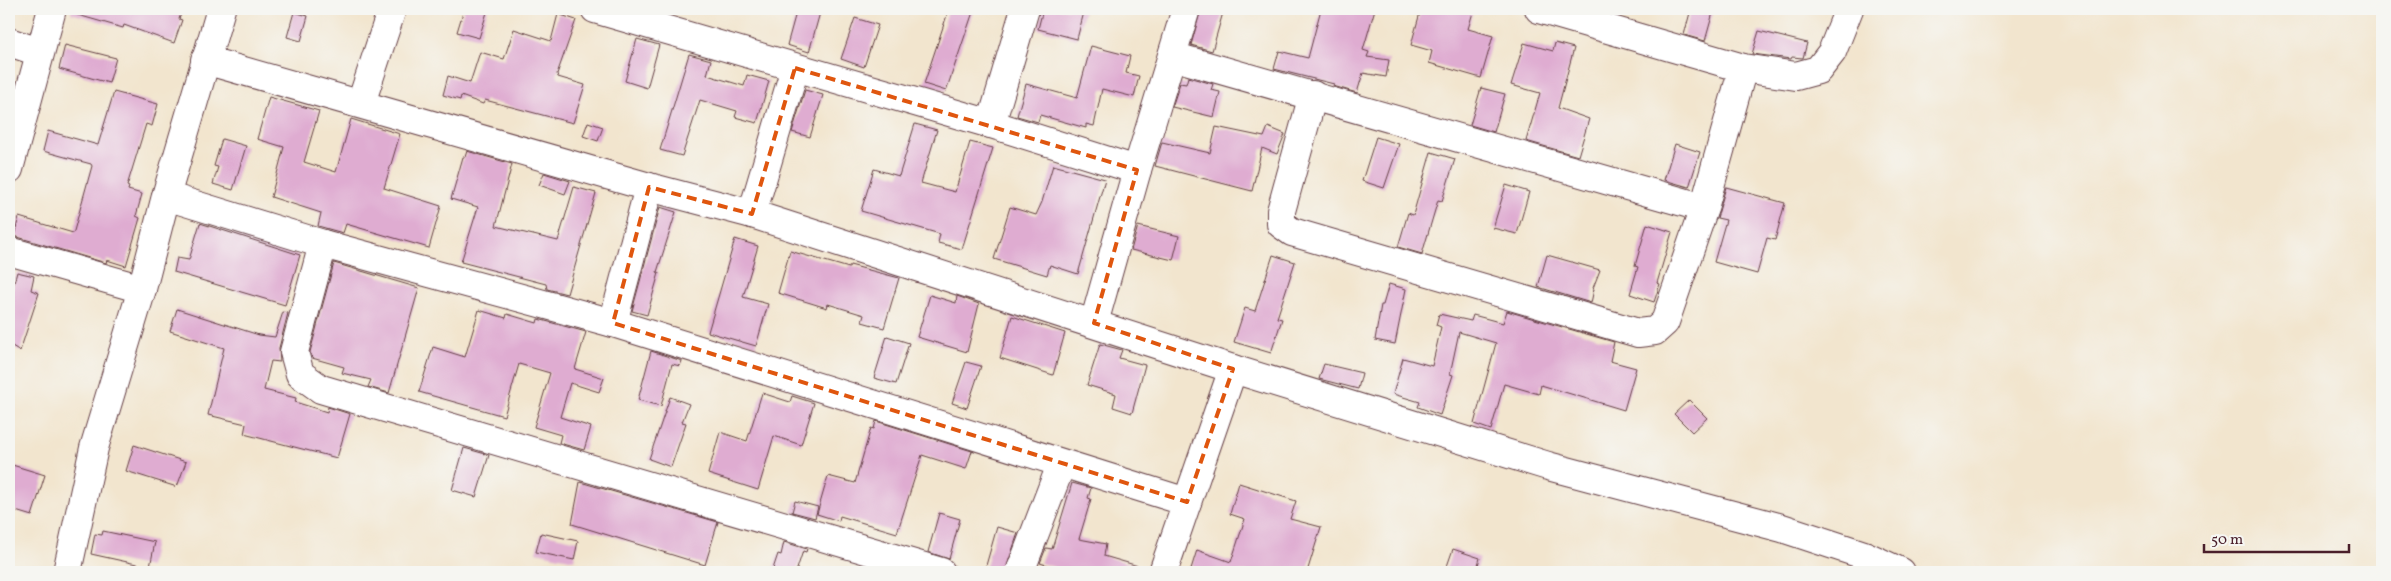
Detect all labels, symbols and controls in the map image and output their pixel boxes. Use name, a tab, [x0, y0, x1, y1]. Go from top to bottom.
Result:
scale bar	[2204, 521, 2348, 553]
text: 50 m	[2211, 530, 2243, 551]

